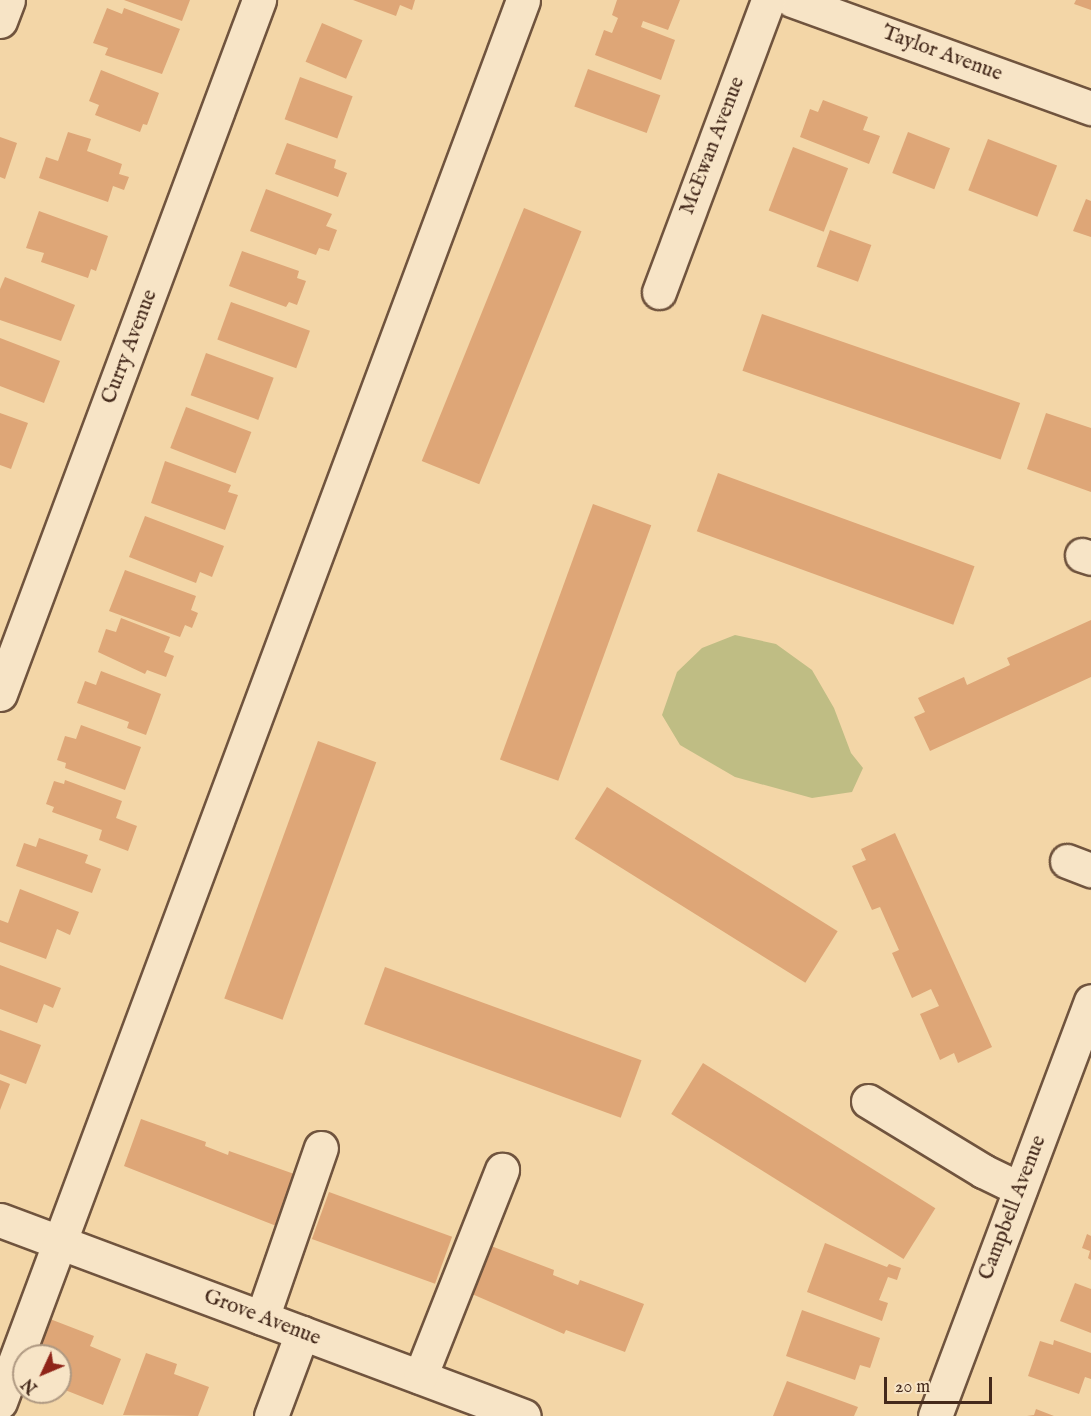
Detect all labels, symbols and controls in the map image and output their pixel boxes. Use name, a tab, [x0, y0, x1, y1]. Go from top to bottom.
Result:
street label: Taylor Avenue	[878, 21, 1006, 87]
street label: McEwan Avenue	[675, 73, 751, 219]
street label: Curry Avenue	[97, 286, 163, 408]
street label: Campbell Avenue	[974, 1132, 1052, 1284]
street label: Grove Avenue	[200, 1284, 324, 1352]
north arrow	[12, 1344, 72, 1404]
scale bar	[887, 1365, 995, 1403]
text: N	[18, 1373, 42, 1397]
text: 20 m	[895, 1376, 930, 1399]

